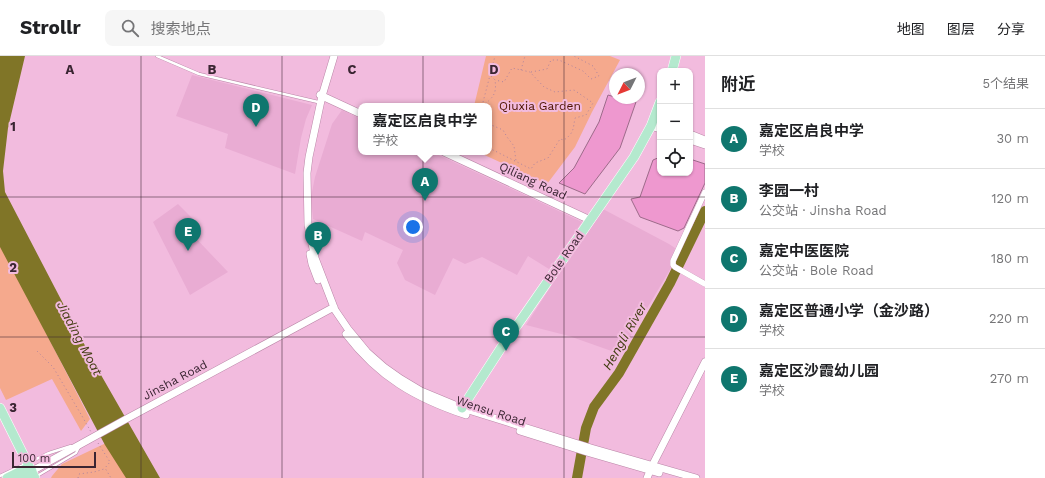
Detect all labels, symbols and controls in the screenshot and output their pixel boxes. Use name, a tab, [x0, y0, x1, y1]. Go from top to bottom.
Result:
search box	[105, 10, 385, 46]
text: Strollr	[20, 16, 81, 39]
icon: search	[119, 17, 141, 39]
text: 搜索地点	[151, 20, 211, 38]
text: 地图	[897, 21, 925, 37]
text: 图层	[947, 21, 975, 37]
text: 分享	[997, 21, 1025, 37]
text: A	[66, 62, 75, 77]
text: B	[208, 62, 217, 77]
text: C	[348, 62, 357, 77]
text: D	[489, 62, 499, 77]
north arrow	[609, 68, 645, 104]
map controls	[657, 68, 693, 176]
button: +	[657, 68, 693, 104]
text: 附近	[721, 74, 755, 94]
text: 5个结果	[982, 76, 1029, 91]
pin: D	[243, 94, 269, 127]
park label: Qiuxia Garden	[499, 99, 581, 113]
popup	[358, 103, 492, 155]
button: −	[657, 104, 693, 140]
text: 嘉定区启良中学	[372, 112, 478, 130]
text: 1	[10, 119, 16, 134]
text: 嘉定区启良中学	[759, 122, 864, 140]
text: A	[730, 131, 738, 146]
text: 30 m	[997, 131, 1029, 146]
text: 学校	[372, 133, 399, 148]
button: locate	[657, 140, 693, 176]
text: 学校	[759, 143, 785, 158]
street label: Qiliang Road	[497, 159, 569, 203]
pin: A	[412, 168, 438, 201]
text: 李园一村	[759, 182, 819, 200]
text: B	[730, 191, 738, 206]
text: 120 m	[991, 191, 1029, 206]
text: 公交站 · Jinsha Road	[759, 203, 887, 218]
your location	[403, 217, 423, 237]
pin: E	[175, 218, 201, 251]
pin: B	[305, 222, 331, 255]
street label: Bole Road	[541, 229, 587, 285]
text: 嘉定中医医院	[759, 242, 849, 260]
text: C	[730, 251, 738, 266]
text: 180 m	[991, 251, 1029, 266]
text: 2	[9, 260, 17, 275]
text: 公交站 · Bole Road	[759, 263, 874, 278]
water label: Jiading Moat	[54, 299, 106, 378]
water label: Hengli River	[599, 299, 650, 372]
text: 嘉定区普通小学（金沙路）	[759, 302, 939, 320]
text: D	[729, 311, 739, 326]
text: 220 m	[989, 311, 1029, 326]
pin: C	[493, 318, 519, 351]
text: 学校	[759, 323, 785, 338]
street label: Jinsha Road	[140, 357, 210, 403]
text: 嘉定区沙霞幼儿园	[759, 362, 879, 380]
text: E	[730, 371, 738, 386]
text: 270 m	[990, 371, 1029, 386]
text: 学校	[759, 383, 785, 398]
street label: Wensu Road	[454, 393, 528, 429]
text: 3	[9, 400, 17, 415]
scale bar	[12, 450, 96, 469]
text: 100 m	[18, 452, 50, 465]

